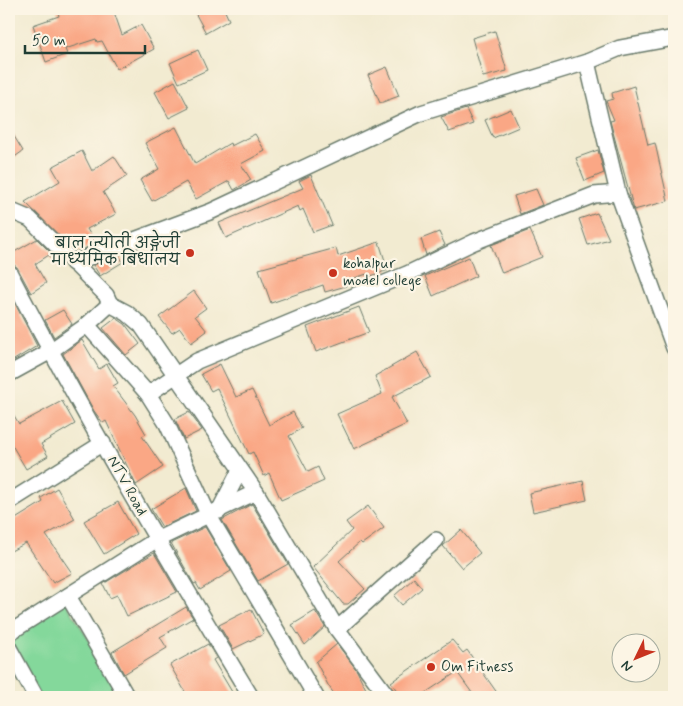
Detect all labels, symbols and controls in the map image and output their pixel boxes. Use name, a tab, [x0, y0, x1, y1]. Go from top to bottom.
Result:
scale bar	[25, 22, 145, 54]
text: 50 m	[32, 31, 66, 51]
place label: बाल ज्योती अङ्ग्रेजी माध्यमिक बिधालय	[50, 229, 181, 271]
marker: बाल ज्योती अङ्ग्रेजी माध्यमिक बिधालय	[184, 247, 196, 259]
place label: kohalpur model college	[343, 254, 422, 291]
marker: kohalpur model college	[327, 267, 339, 279]
street label: NTV Road	[102, 452, 152, 520]
north arrow	[610, 634, 660, 684]
place label: Om Fitness	[441, 657, 513, 677]
text: N	[617, 657, 637, 676]
marker: Om Fitness	[425, 661, 437, 673]

